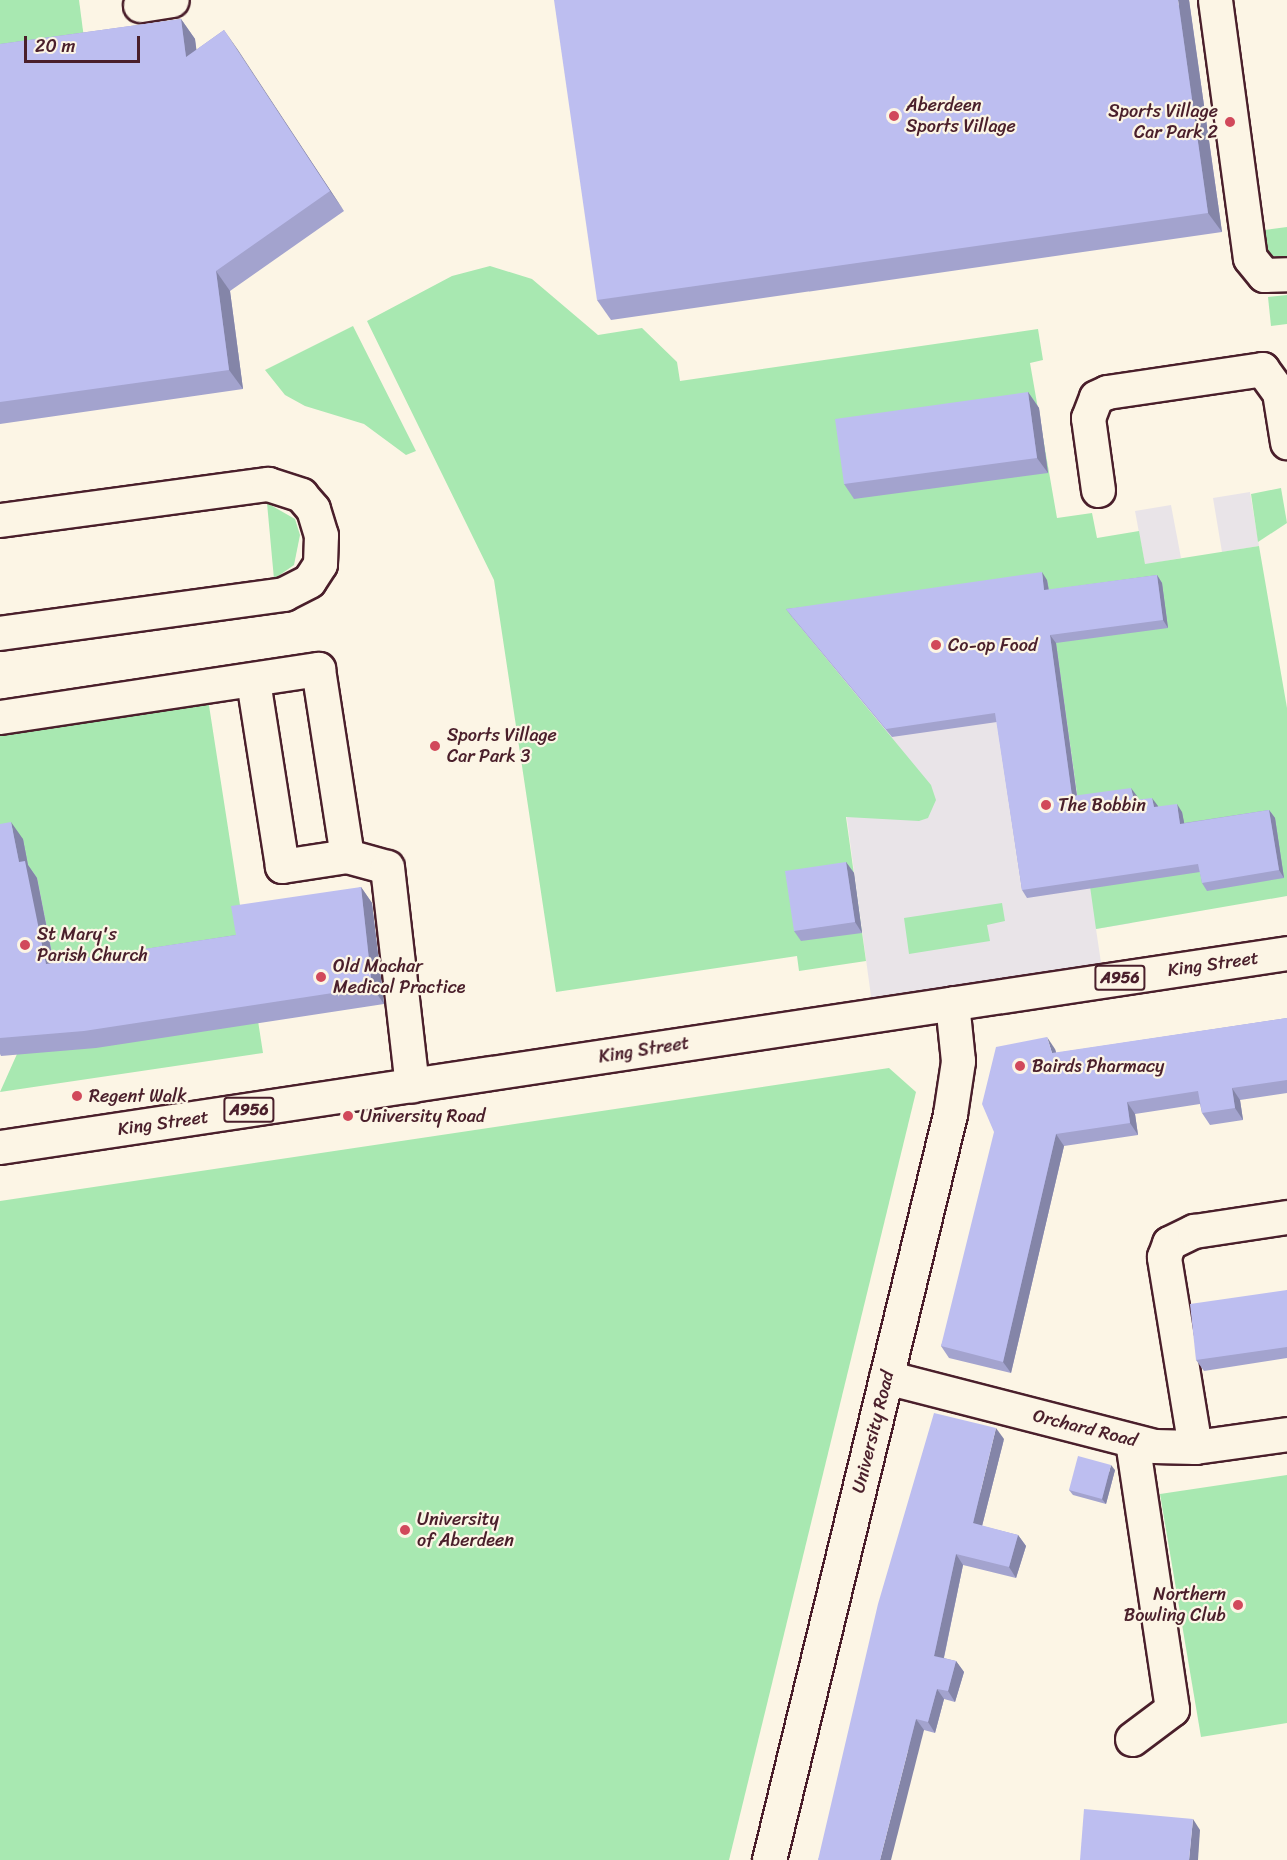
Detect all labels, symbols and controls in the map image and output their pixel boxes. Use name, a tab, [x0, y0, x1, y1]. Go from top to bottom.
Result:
scale bar	[27, 24, 142, 62]
text: 20 m	[35, 30, 75, 62]
place label: Aberdeen Sports Village	[906, 95, 1016, 138]
place label: Sports Village Car Park 2	[1108, 101, 1218, 144]
marker: Aberdeen Sports Village	[887, 109, 901, 123]
marker: Sports Village Car Park 2	[1223, 115, 1237, 129]
place label: Co-op Food	[948, 634, 1038, 656]
marker: Co-op Food	[929, 638, 943, 652]
place label: Sports Village Car Park 3	[447, 725, 557, 768]
marker: Sports Village Car Park 3	[428, 739, 442, 753]
place label: The Bobbin	[1058, 794, 1146, 816]
marker: The Bobbin	[1039, 798, 1053, 812]
place label: St Mary's Parish Church	[37, 924, 148, 966]
marker: St Mary's Parish Church	[18, 938, 32, 952]
street label: King Street	[1166, 947, 1260, 981]
place label: Old Machar Medical Practice	[333, 956, 465, 998]
road number: A956	[1093, 965, 1147, 991]
marker: Old Machar Medical Practice	[314, 970, 328, 984]
street label: King Street	[597, 1032, 691, 1068]
place label: Bairds Pharmacy	[1032, 1055, 1164, 1077]
marker: Bairds Pharmacy	[1013, 1059, 1027, 1073]
place label: Regent Walk	[89, 1085, 187, 1107]
marker: Regent Walk	[70, 1089, 84, 1103]
road number: A956	[222, 1097, 276, 1123]
place label: University Road	[360, 1105, 485, 1127]
street label: King Street	[116, 1106, 210, 1140]
marker: University Road	[341, 1109, 355, 1123]
street label: University Road	[847, 1369, 899, 1495]
street label: Orchard Road	[1031, 1405, 1139, 1451]
place label: University of Aberdeen	[417, 1509, 514, 1552]
marker: University of Aberdeen	[398, 1523, 412, 1537]
place label: Northern Bowling Club	[1124, 1584, 1226, 1626]
marker: Northern Bowling Club	[1231, 1598, 1245, 1612]

